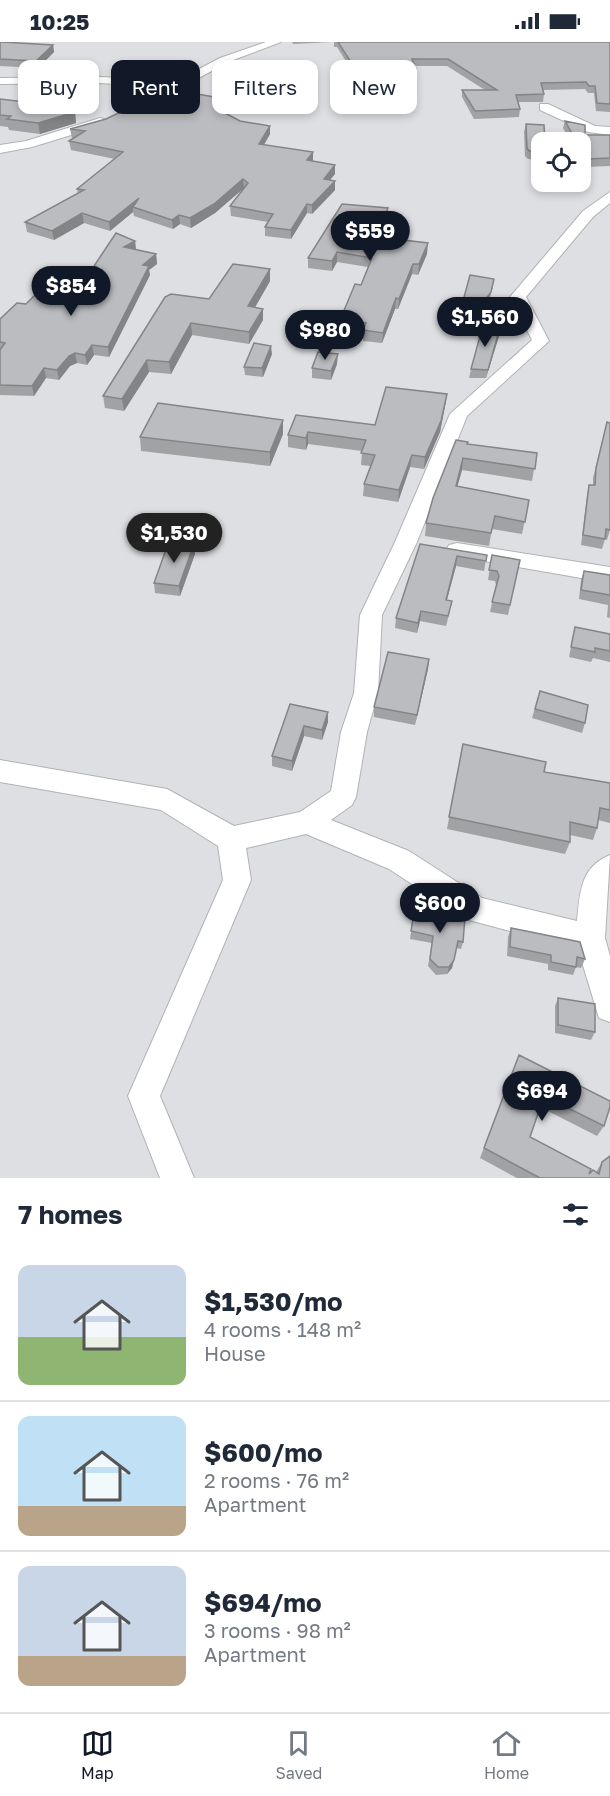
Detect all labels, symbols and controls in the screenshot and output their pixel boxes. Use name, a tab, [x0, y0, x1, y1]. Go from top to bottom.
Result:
text: 10:25	[30, 8, 90, 35]
chip: Buy	[18, 60, 99, 114]
chip: Rent	[111, 60, 200, 114]
chip: Filters	[212, 60, 318, 114]
chip: New	[330, 60, 417, 114]
map controls	[531, 132, 591, 192]
button: locate	[531, 132, 591, 192]
pin: $559	[334, 211, 406, 262]
text: $559	[345, 218, 395, 242]
pin: $854	[35, 266, 107, 317]
text: $854	[46, 273, 96, 297]
pin: $1,560	[436, 297, 534, 348]
text: $1,560	[451, 304, 519, 328]
pin: $980	[289, 310, 361, 361]
text: $980	[299, 317, 351, 341]
pin: $1,530	[125, 513, 223, 564]
text: $1,530	[140, 520, 208, 544]
pin: $600	[404, 883, 476, 934]
text: $600	[414, 890, 466, 914]
pin: $694	[506, 1071, 578, 1122]
text: $694	[516, 1078, 568, 1102]
icon: filters	[559, 1198, 592, 1231]
text: 7 homes	[18, 1199, 123, 1230]
text: $1,530/mo	[204, 1286, 343, 1317]
icon: home	[66, 1289, 138, 1361]
text: 4 rooms · 148 m²	[204, 1317, 361, 1341]
text: House	[204, 1341, 266, 1365]
text: $600/mo	[204, 1437, 323, 1468]
icon: home	[66, 1440, 138, 1512]
text: 2 rooms · 76 m²	[204, 1468, 349, 1492]
text: Apartment	[204, 1492, 307, 1516]
text: $694/mo	[204, 1587, 322, 1618]
icon: home	[66, 1590, 138, 1662]
text: 3 rooms · 98 m²	[204, 1618, 351, 1642]
text: Apartment	[204, 1642, 307, 1666]
tab: Map	[81, 1727, 114, 1783]
tab: Saved	[276, 1727, 322, 1783]
tab: Home	[484, 1727, 529, 1783]

